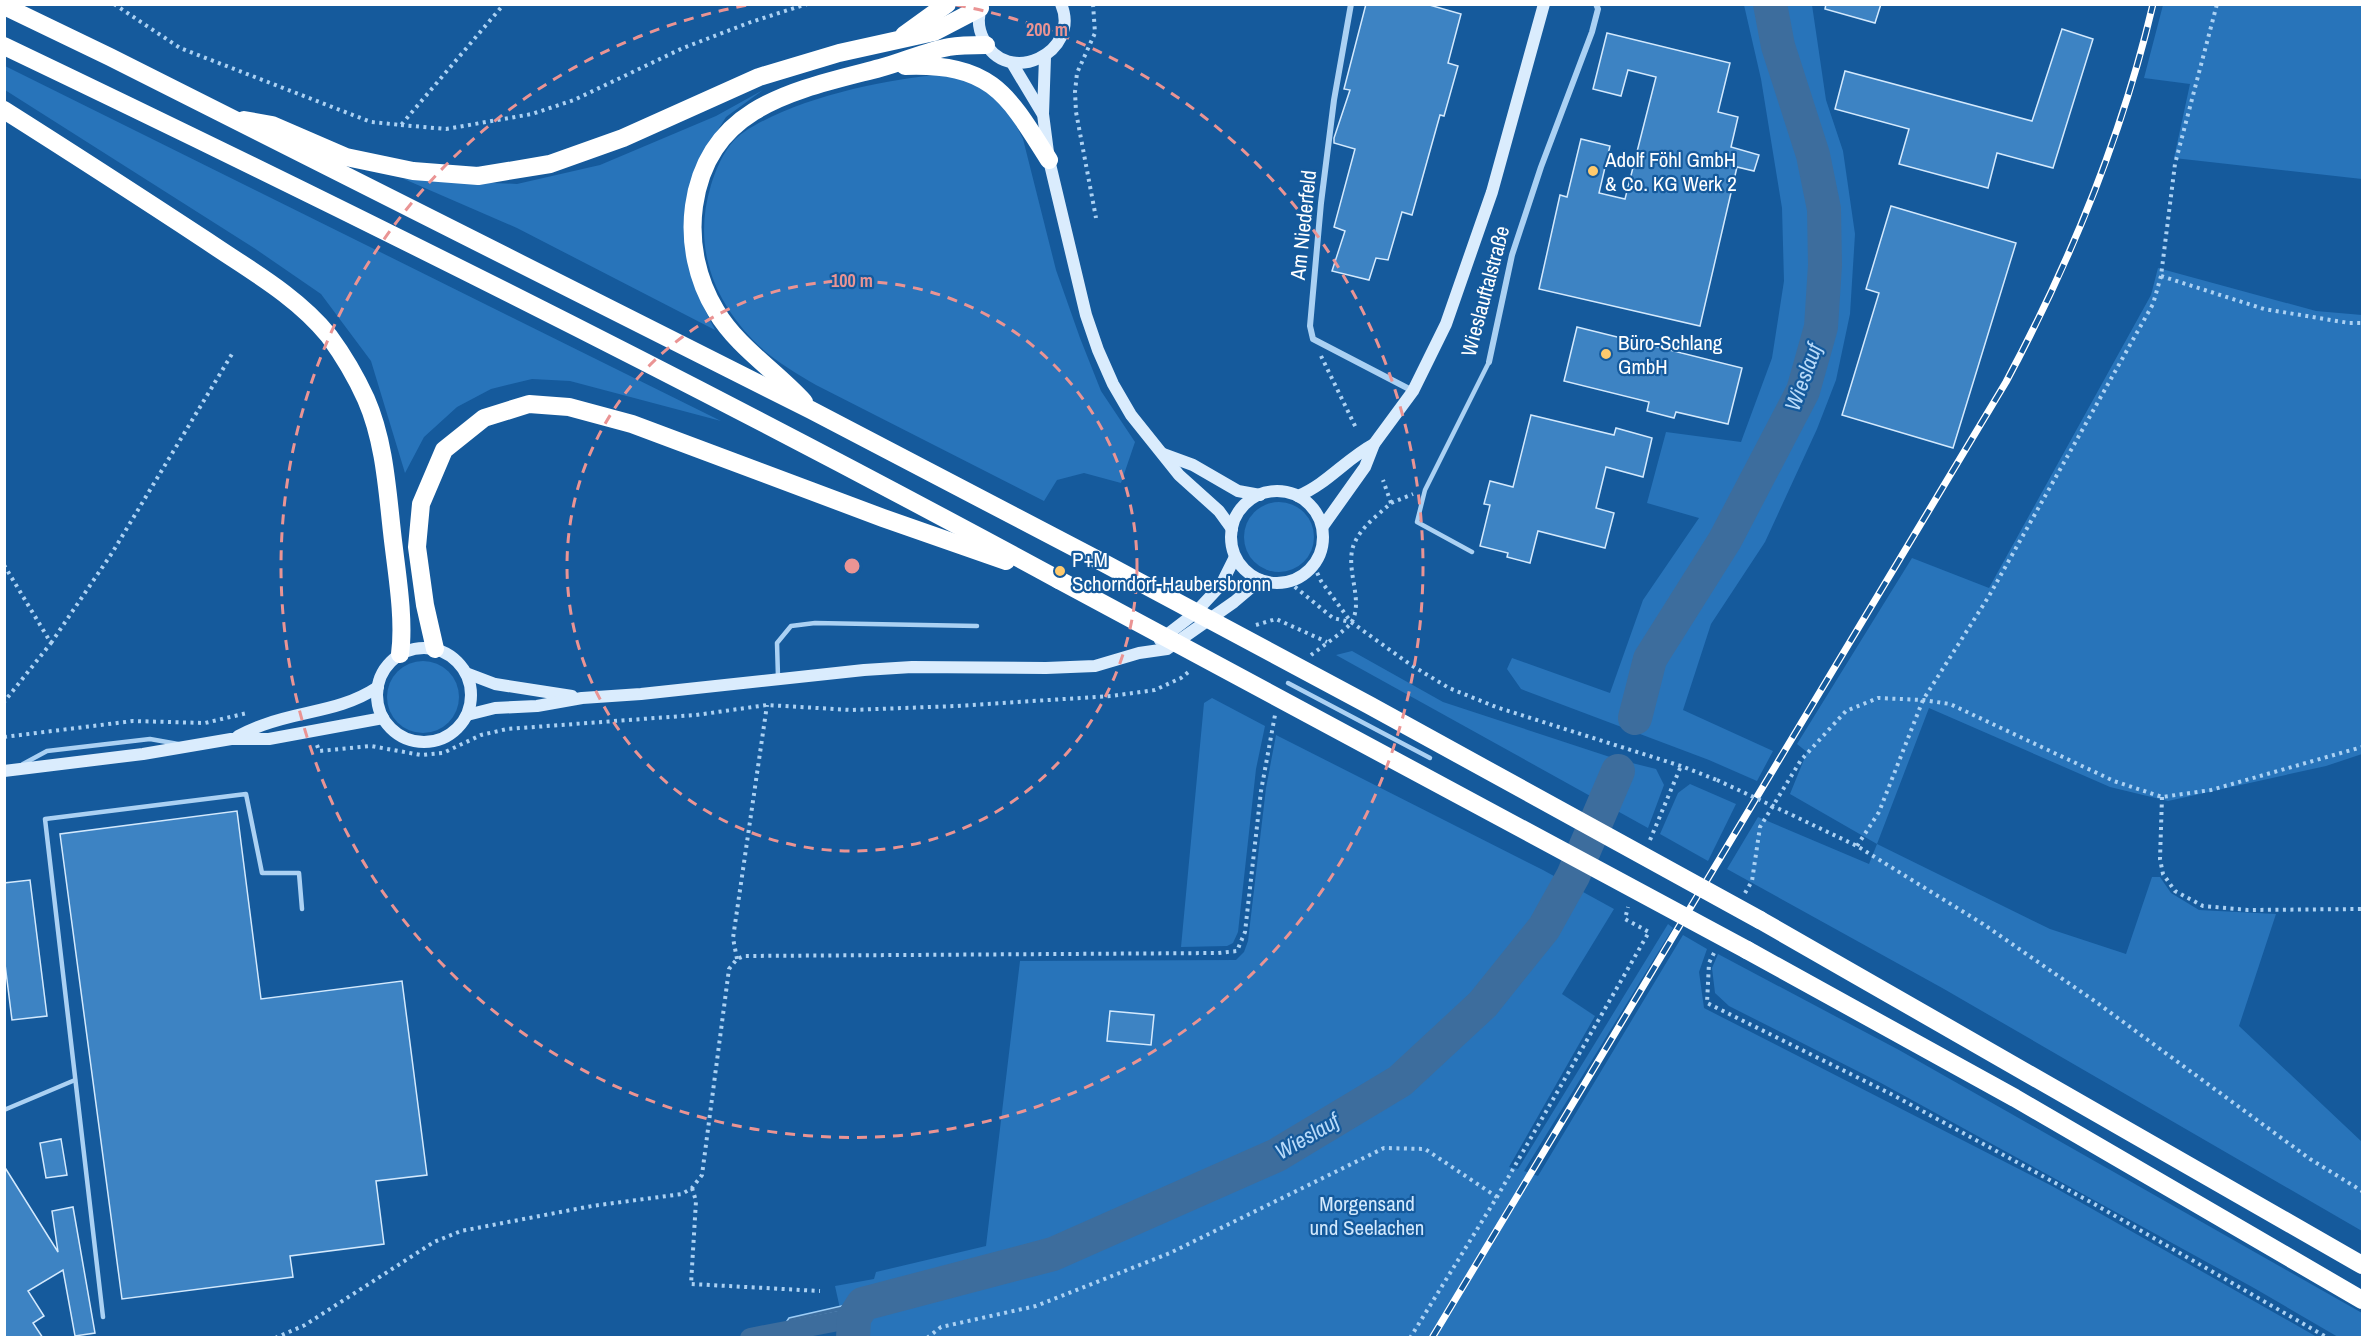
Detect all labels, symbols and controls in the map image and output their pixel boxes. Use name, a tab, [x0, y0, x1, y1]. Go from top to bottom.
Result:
text: 200 m	[1026, 17, 1068, 42]
place label: Adolf Föhl GmbH & Co. KG Werk 2	[1604, 145, 1737, 198]
marker: Adolf Föhl GmbH & Co. KG Werk 2	[1586, 164, 1600, 178]
street label: Am Niederfeld	[1283, 169, 1323, 282]
street label: Wieslauftalstraße	[1454, 223, 1516, 359]
text: 100 m	[831, 268, 873, 293]
place label: Büro-Schlang GmbH	[1618, 328, 1723, 381]
water label: Wieslauf	[1777, 337, 1830, 415]
marker: Büro-Schlang GmbH	[1599, 347, 1613, 361]
place label: P+M Schorndorf-Haubersbronn	[1072, 545, 1271, 598]
centre of rings	[842, 556, 862, 576]
marker: P+M Schorndorf-Haubersbronn	[1053, 564, 1067, 578]
water label: Wieslauf	[1269, 1105, 1346, 1166]
park label: Morgensand und Seelachen	[1310, 1189, 1424, 1242]

